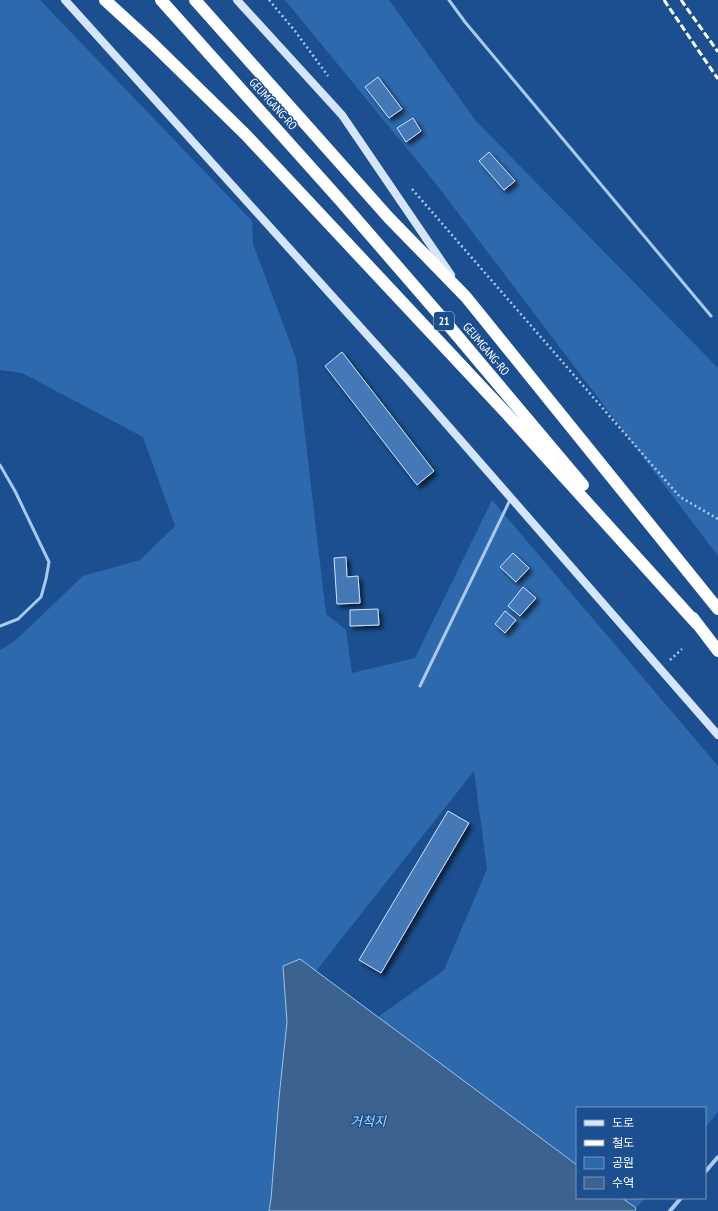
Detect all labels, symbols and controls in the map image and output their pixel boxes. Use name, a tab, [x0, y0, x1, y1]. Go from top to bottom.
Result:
street label: GEUMGANG-RO	[246, 75, 301, 133]
road number: 21	[434, 312, 454, 330]
street label: GEUMGANG-RO	[460, 319, 513, 378]
legend	[576, 1107, 706, 1199]
water label: 거척지	[350, 1113, 387, 1130]
text: 도로	[612, 1115, 634, 1130]
text: 철도	[612, 1135, 634, 1150]
text: 공원	[612, 1155, 634, 1170]
text: 수역	[612, 1175, 634, 1190]

